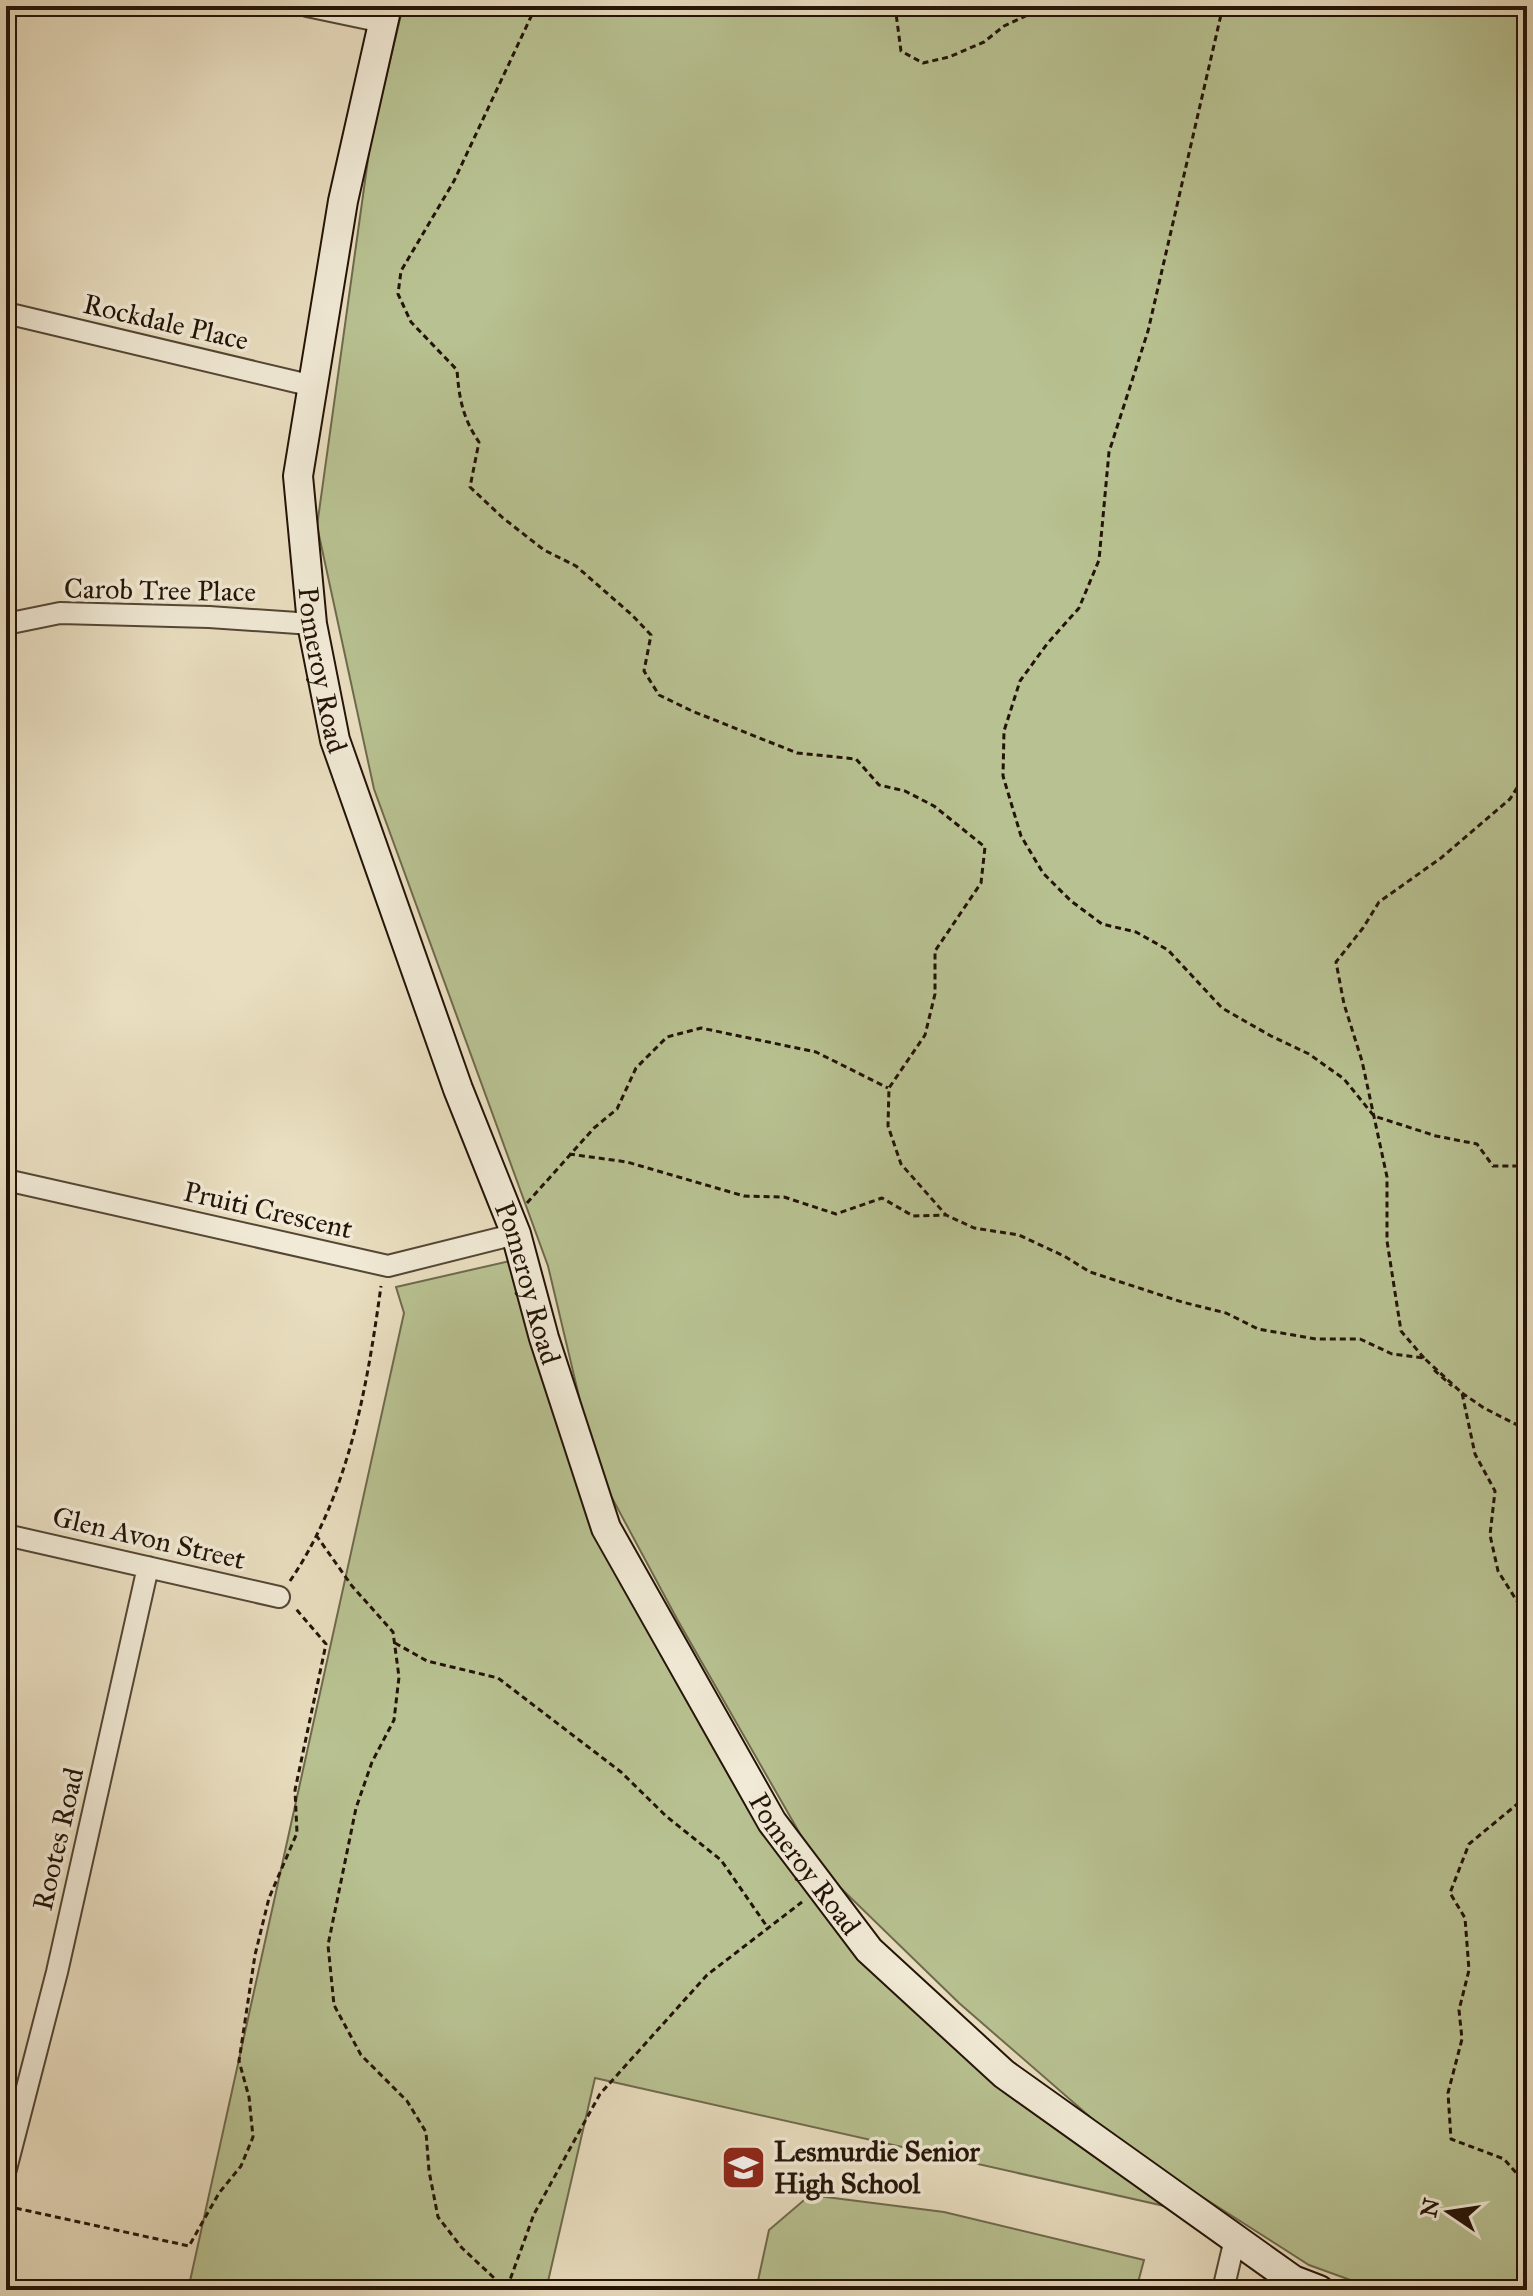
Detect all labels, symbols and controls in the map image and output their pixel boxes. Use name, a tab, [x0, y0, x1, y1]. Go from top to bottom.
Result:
street label: Rockdale Place	[80, 286, 252, 358]
street label: Carob Tree Place	[64, 571, 256, 609]
street label: Pomeroy Road	[291, 585, 356, 758]
street label: Pruiti Crescent	[180, 1174, 356, 1246]
street label: Pomeroy Road	[487, 1196, 569, 1369]
street label: Glen Avon Street	[49, 1499, 249, 1577]
street label: Rootes Road	[25, 1764, 91, 1914]
street label: Pomeroy Road	[742, 1787, 869, 1942]
place label: Lesmurdie Senior High School	[774, 2134, 980, 2201]
school or university icon: Lesmurdie Senior High School	[719, 2143, 767, 2191]
north arrow	[1409, 2172, 1489, 2252]
text: N	[1415, 2195, 1445, 2220]

